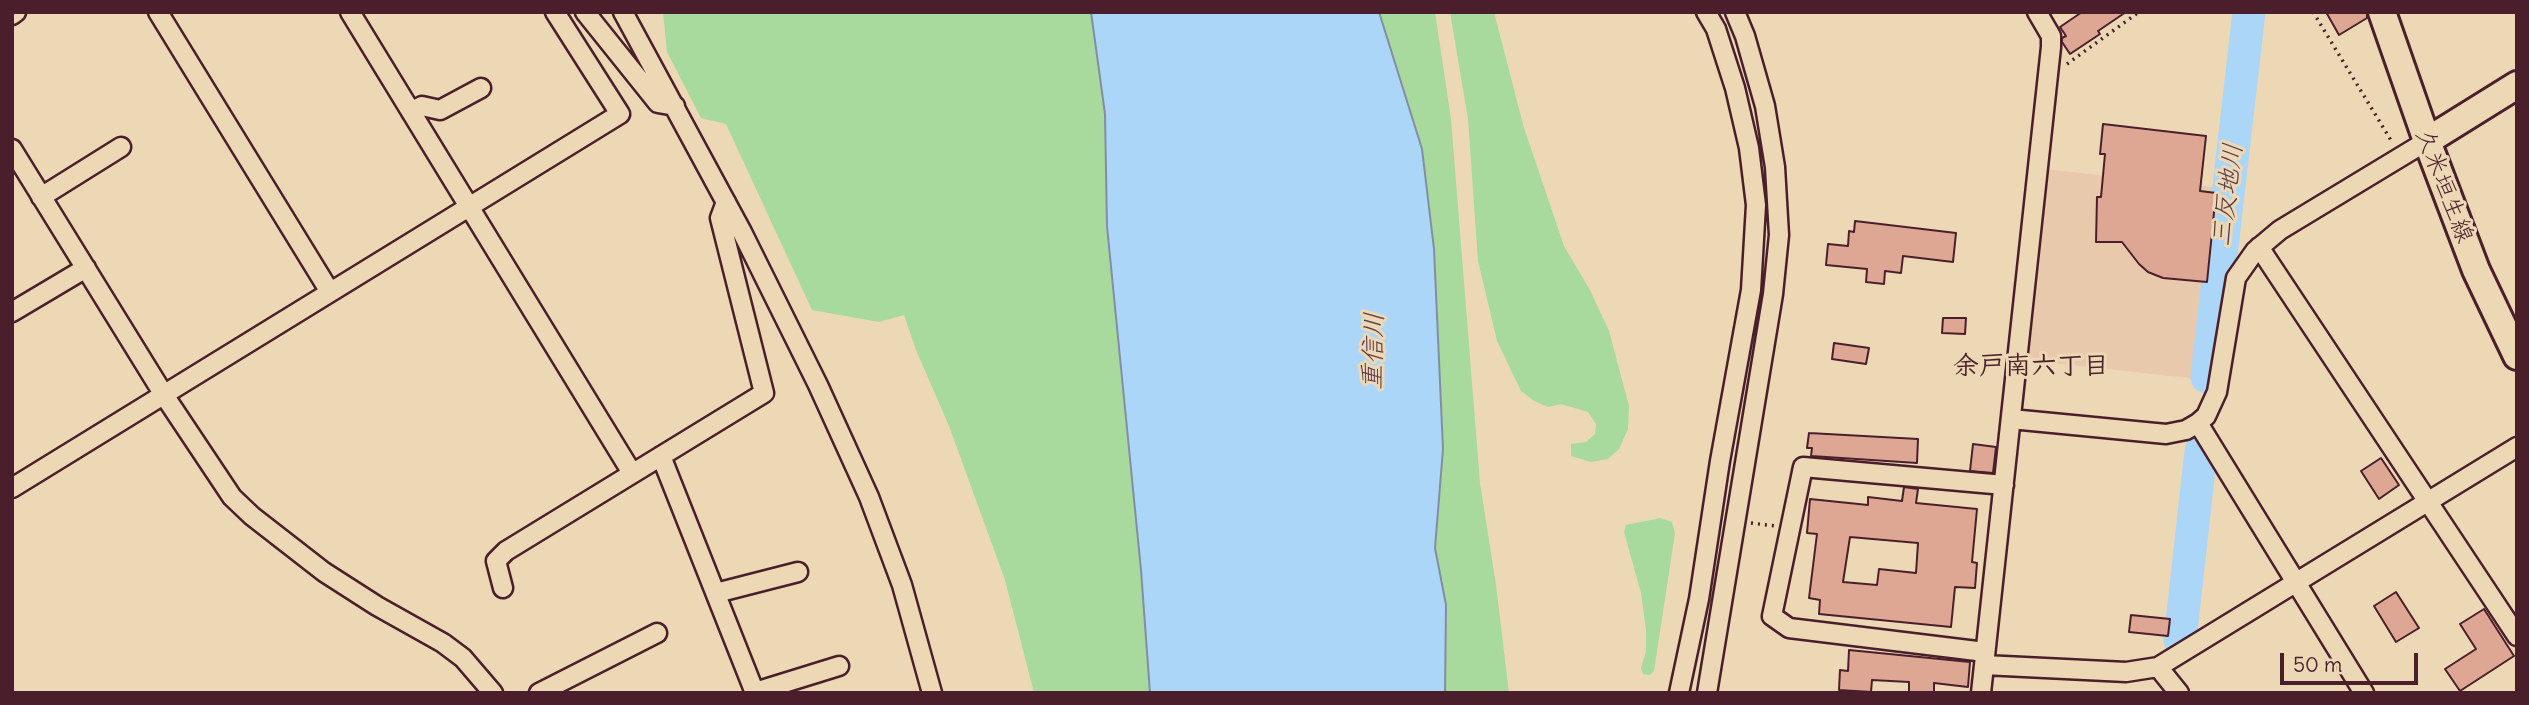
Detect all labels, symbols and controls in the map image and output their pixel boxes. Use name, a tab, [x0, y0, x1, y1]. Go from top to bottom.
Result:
street label: 久米垣生線	[2409, 125, 2479, 247]
water label: 三反地川	[2206, 141, 2250, 249]
water label: 重信川	[1357, 311, 1391, 391]
district label: 余戸南六丁目	[1953, 351, 2109, 383]
scale bar	[2284, 638, 2422, 682]
text: 50 m	[2293, 651, 2342, 678]

